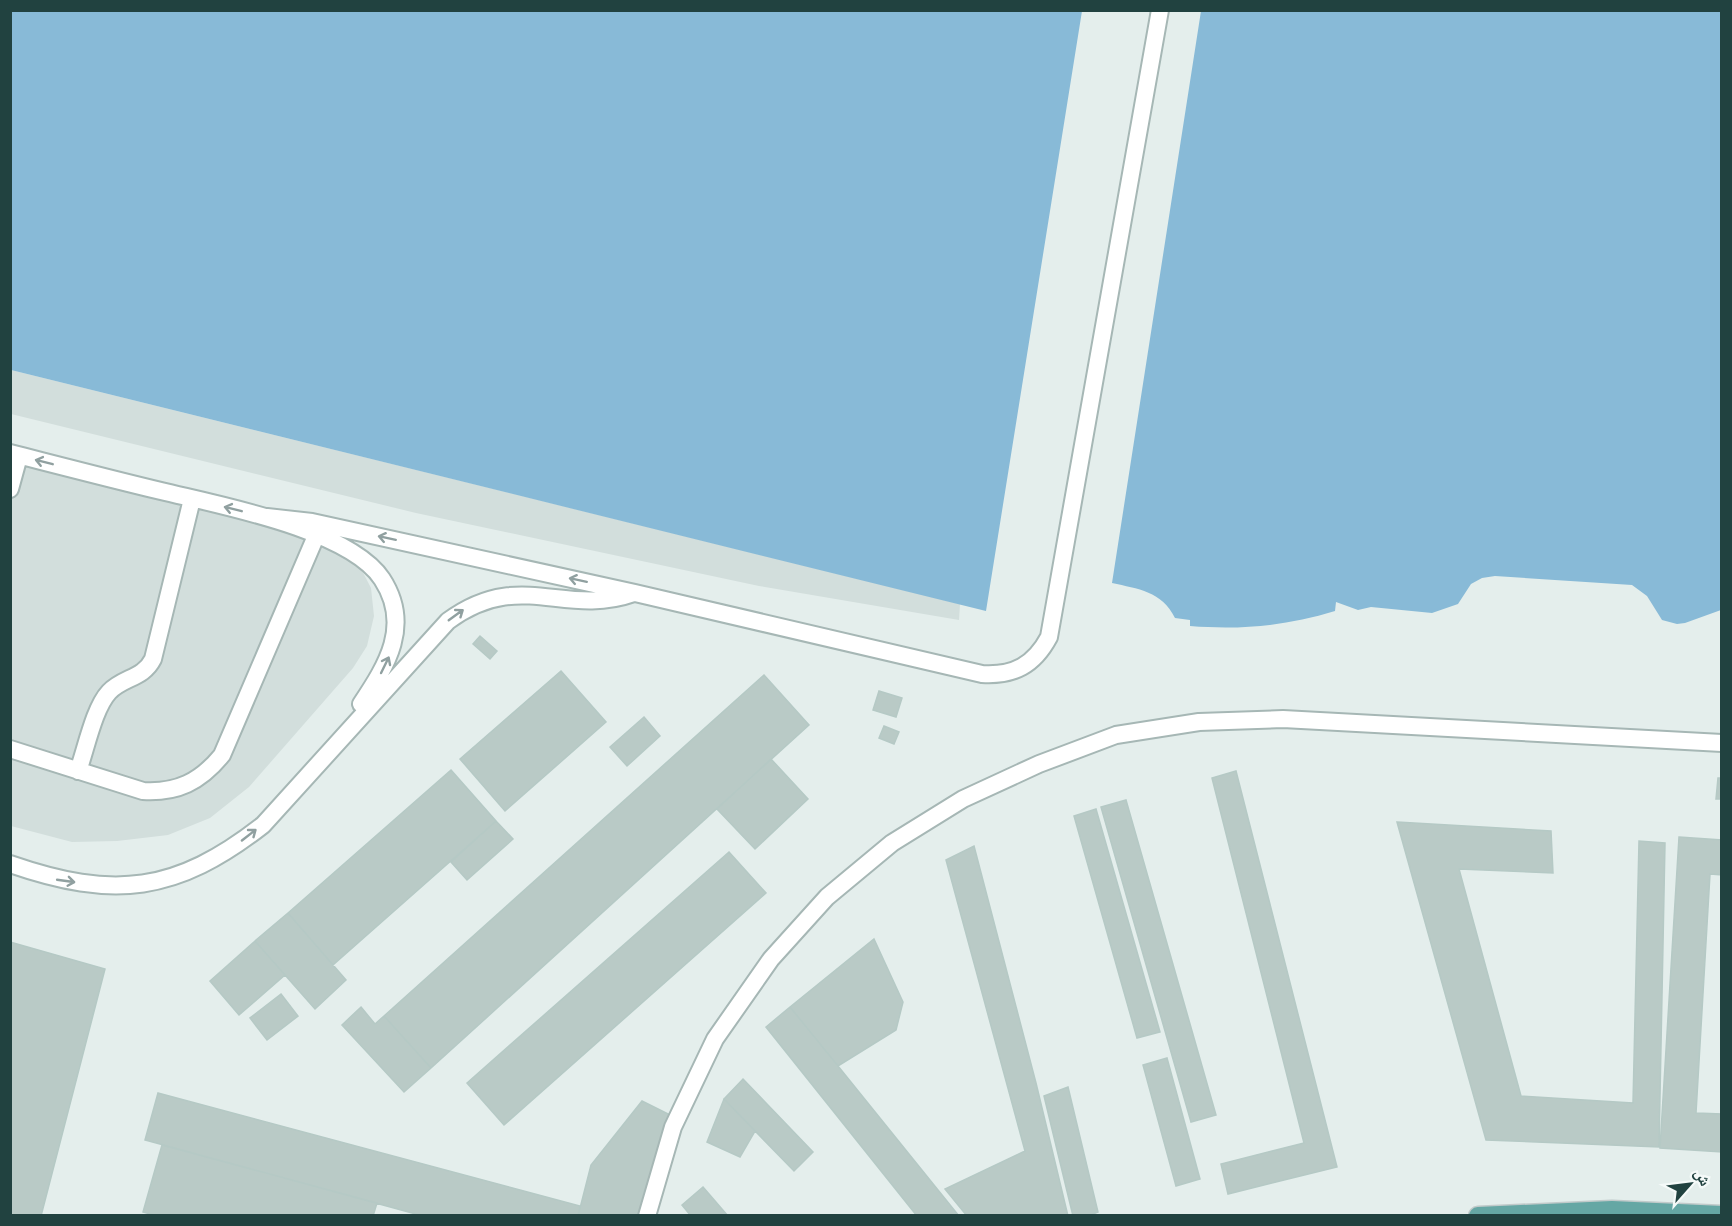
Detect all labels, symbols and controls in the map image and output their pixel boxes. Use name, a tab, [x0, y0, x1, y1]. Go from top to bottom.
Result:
one-way arrow	[35, 455, 54, 467]
one-way arrow	[224, 503, 243, 515]
one-way arrow	[378, 532, 397, 544]
one-way arrow	[568, 574, 587, 586]
one-way arrow	[448, 609, 464, 621]
one-way arrow	[380, 657, 391, 675]
one-way arrow	[241, 829, 257, 842]
one-way arrow	[56, 876, 76, 887]
north arrow	[1660, 1154, 1720, 1214]
text: ش	[1690, 1165, 1716, 1189]

